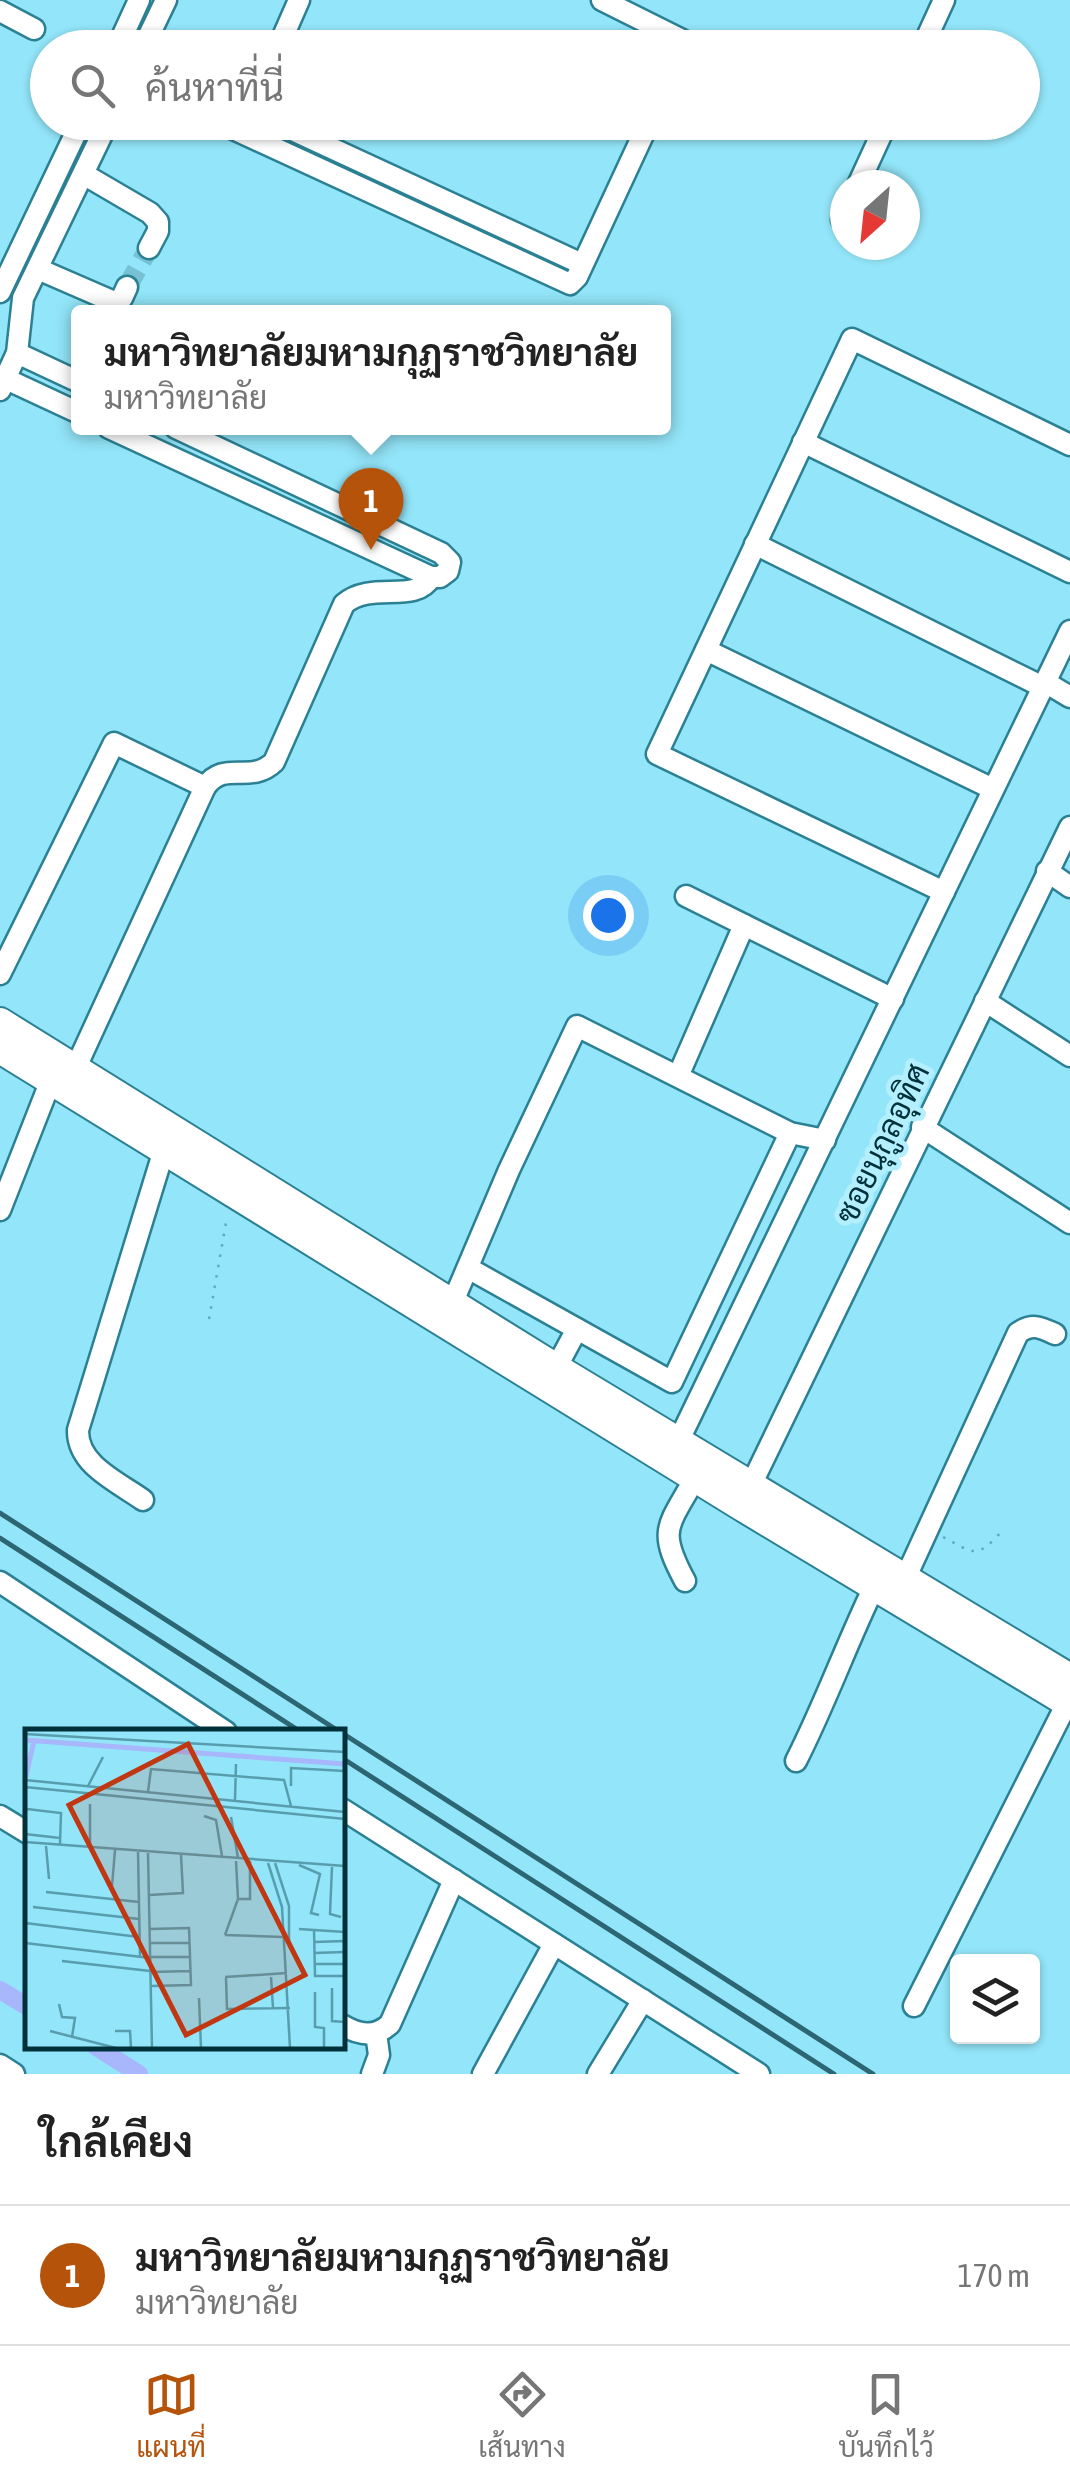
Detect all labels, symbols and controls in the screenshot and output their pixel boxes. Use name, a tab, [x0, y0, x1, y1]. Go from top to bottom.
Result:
search box	[30, 30, 1040, 140]
icon: search	[65, 58, 120, 113]
text: ค้นหาที่นี่	[145, 66, 284, 109]
north arrow	[830, 170, 920, 260]
popup	[71, 305, 671, 435]
text: มหาวิทยาลัยมหามกุฏราชวิทยาลัย	[104, 331, 638, 374]
text: มหาวิทยาลัย	[104, 379, 267, 416]
pin: 1	[338, 468, 404, 550]
your location	[583, 890, 634, 941]
street label: ซอยนุกูลอุทิศ	[827, 1057, 940, 1231]
inset map	[25, 1729, 345, 2049]
map controls	[950, 1954, 1040, 2044]
button: layers	[950, 1954, 1040, 2044]
text: ใกล้เคียง	[40, 2118, 193, 2166]
text: มหาวิทยาลัยมหามกุฏราชวิทยาลัย	[135, 2236, 670, 2279]
text: 1	[65, 2257, 80, 2294]
text: 170 m	[957, 2257, 1030, 2294]
text: มหาวิทยาลัย	[135, 2284, 299, 2321]
tab: แผนที่	[136, 2367, 206, 2463]
tab: เส้นทาง	[478, 2367, 566, 2463]
tab: บันทึกไว้	[838, 2367, 934, 2463]

